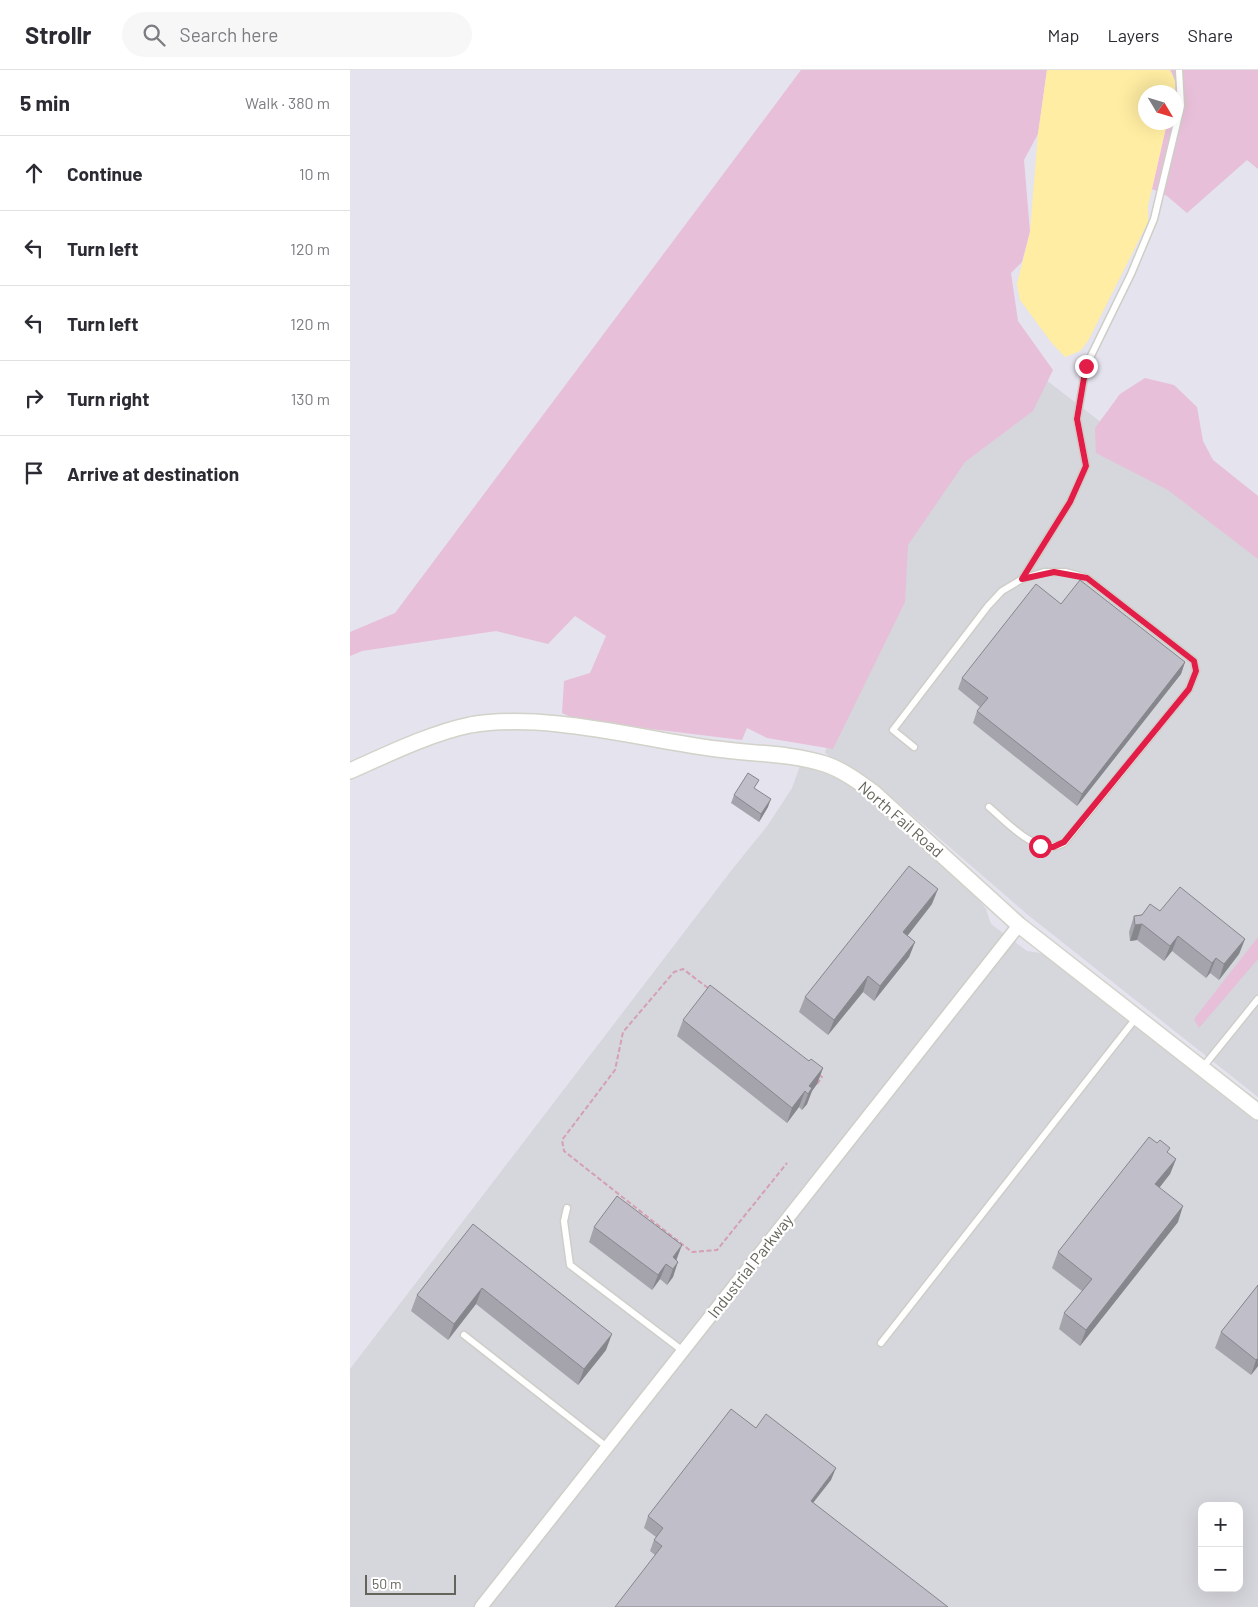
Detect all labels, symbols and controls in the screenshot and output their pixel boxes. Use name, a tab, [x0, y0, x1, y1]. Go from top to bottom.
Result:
search box	[122, 12, 472, 57]
text: Strollr	[25, 20, 92, 49]
icon: search	[140, 21, 168, 49]
text: Search here	[180, 23, 278, 46]
text: Map	[1047, 24, 1079, 46]
text: Layers	[1107, 24, 1160, 46]
text: Share	[1188, 24, 1233, 46]
north arrow	[1138, 85, 1183, 130]
text: 5 min	[20, 90, 70, 115]
text: Walk · 380 m	[245, 93, 330, 112]
icon: ahead	[20, 159, 48, 187]
text: Continue	[67, 162, 143, 185]
text: 10 m	[299, 164, 330, 183]
icon: left	[20, 234, 48, 262]
text: Turn left	[67, 237, 138, 260]
text: 120 m	[290, 239, 330, 258]
icon: left	[20, 309, 48, 337]
text: Turn left	[67, 312, 138, 335]
text: 120 m	[290, 314, 330, 333]
route end	[1075, 355, 1098, 378]
icon: right	[20, 384, 48, 412]
text: Turn right	[67, 387, 149, 410]
text: 130 m	[291, 389, 330, 408]
icon: arrive	[20, 459, 48, 487]
text: Arrive at destination	[67, 462, 239, 485]
street label: North Fail Road	[855, 777, 948, 861]
route start	[1029, 835, 1052, 858]
street label: Industrial Parkway	[703, 1209, 796, 1321]
map controls	[1198, 1502, 1243, 1592]
button: +	[1198, 1502, 1243, 1547]
button: −	[1198, 1547, 1243, 1592]
scale bar	[365, 1572, 456, 1595]
text: 50 m	[372, 1575, 401, 1592]

